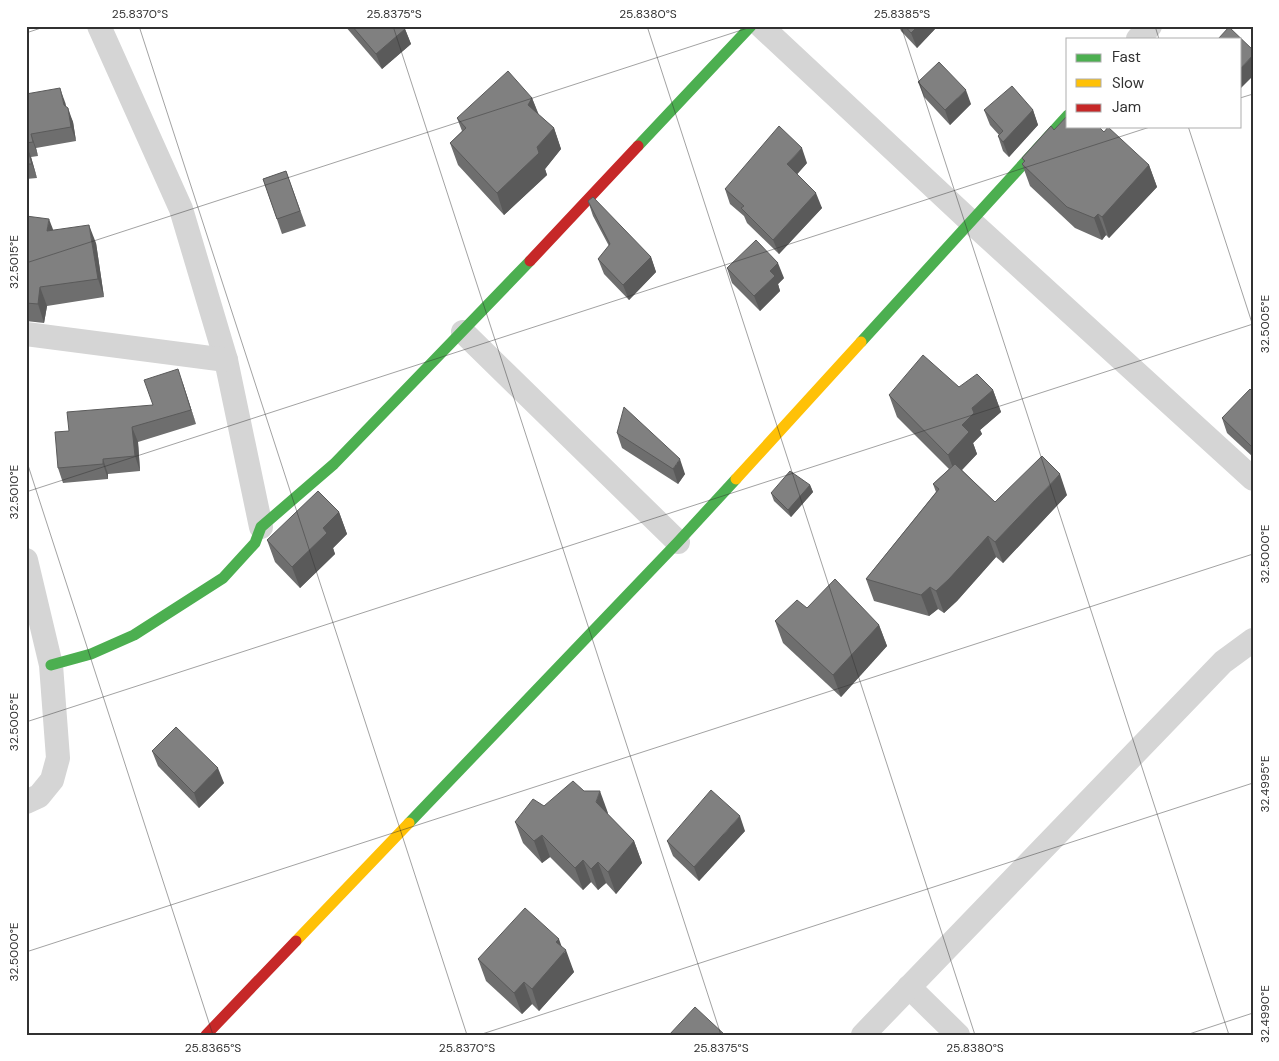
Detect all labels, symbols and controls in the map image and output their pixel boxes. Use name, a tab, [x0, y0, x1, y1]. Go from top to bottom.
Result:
text: 25.8370°S	[112, 6, 168, 22]
text: 25.8375°S	[366, 6, 422, 22]
text: 25.8380°S	[619, 6, 677, 22]
text: 25.8385°S	[874, 6, 930, 22]
legend	[1066, 38, 1242, 128]
text: Fast	[1112, 47, 1141, 67]
text: Slow	[1112, 73, 1145, 93]
text: Jam	[1112, 97, 1141, 117]
text: 32.5015°E	[6, 235, 22, 289]
text: 32.5005°E	[1257, 295, 1273, 353]
text: 32.5010°E	[6, 464, 22, 519]
text: 32.5000°E	[1257, 524, 1273, 584]
text: 32.5005°E	[6, 693, 22, 751]
text: 32.4995°E	[1257, 755, 1273, 812]
text: 32.5000°E	[6, 922, 22, 982]
text: 32.4990°E	[1257, 985, 1273, 1043]
text: 25.8365°S	[185, 1040, 241, 1056]
text: 25.8370°S	[439, 1040, 495, 1056]
text: 25.8375°S	[693, 1040, 749, 1056]
text: 25.8380°S	[946, 1040, 1004, 1056]

